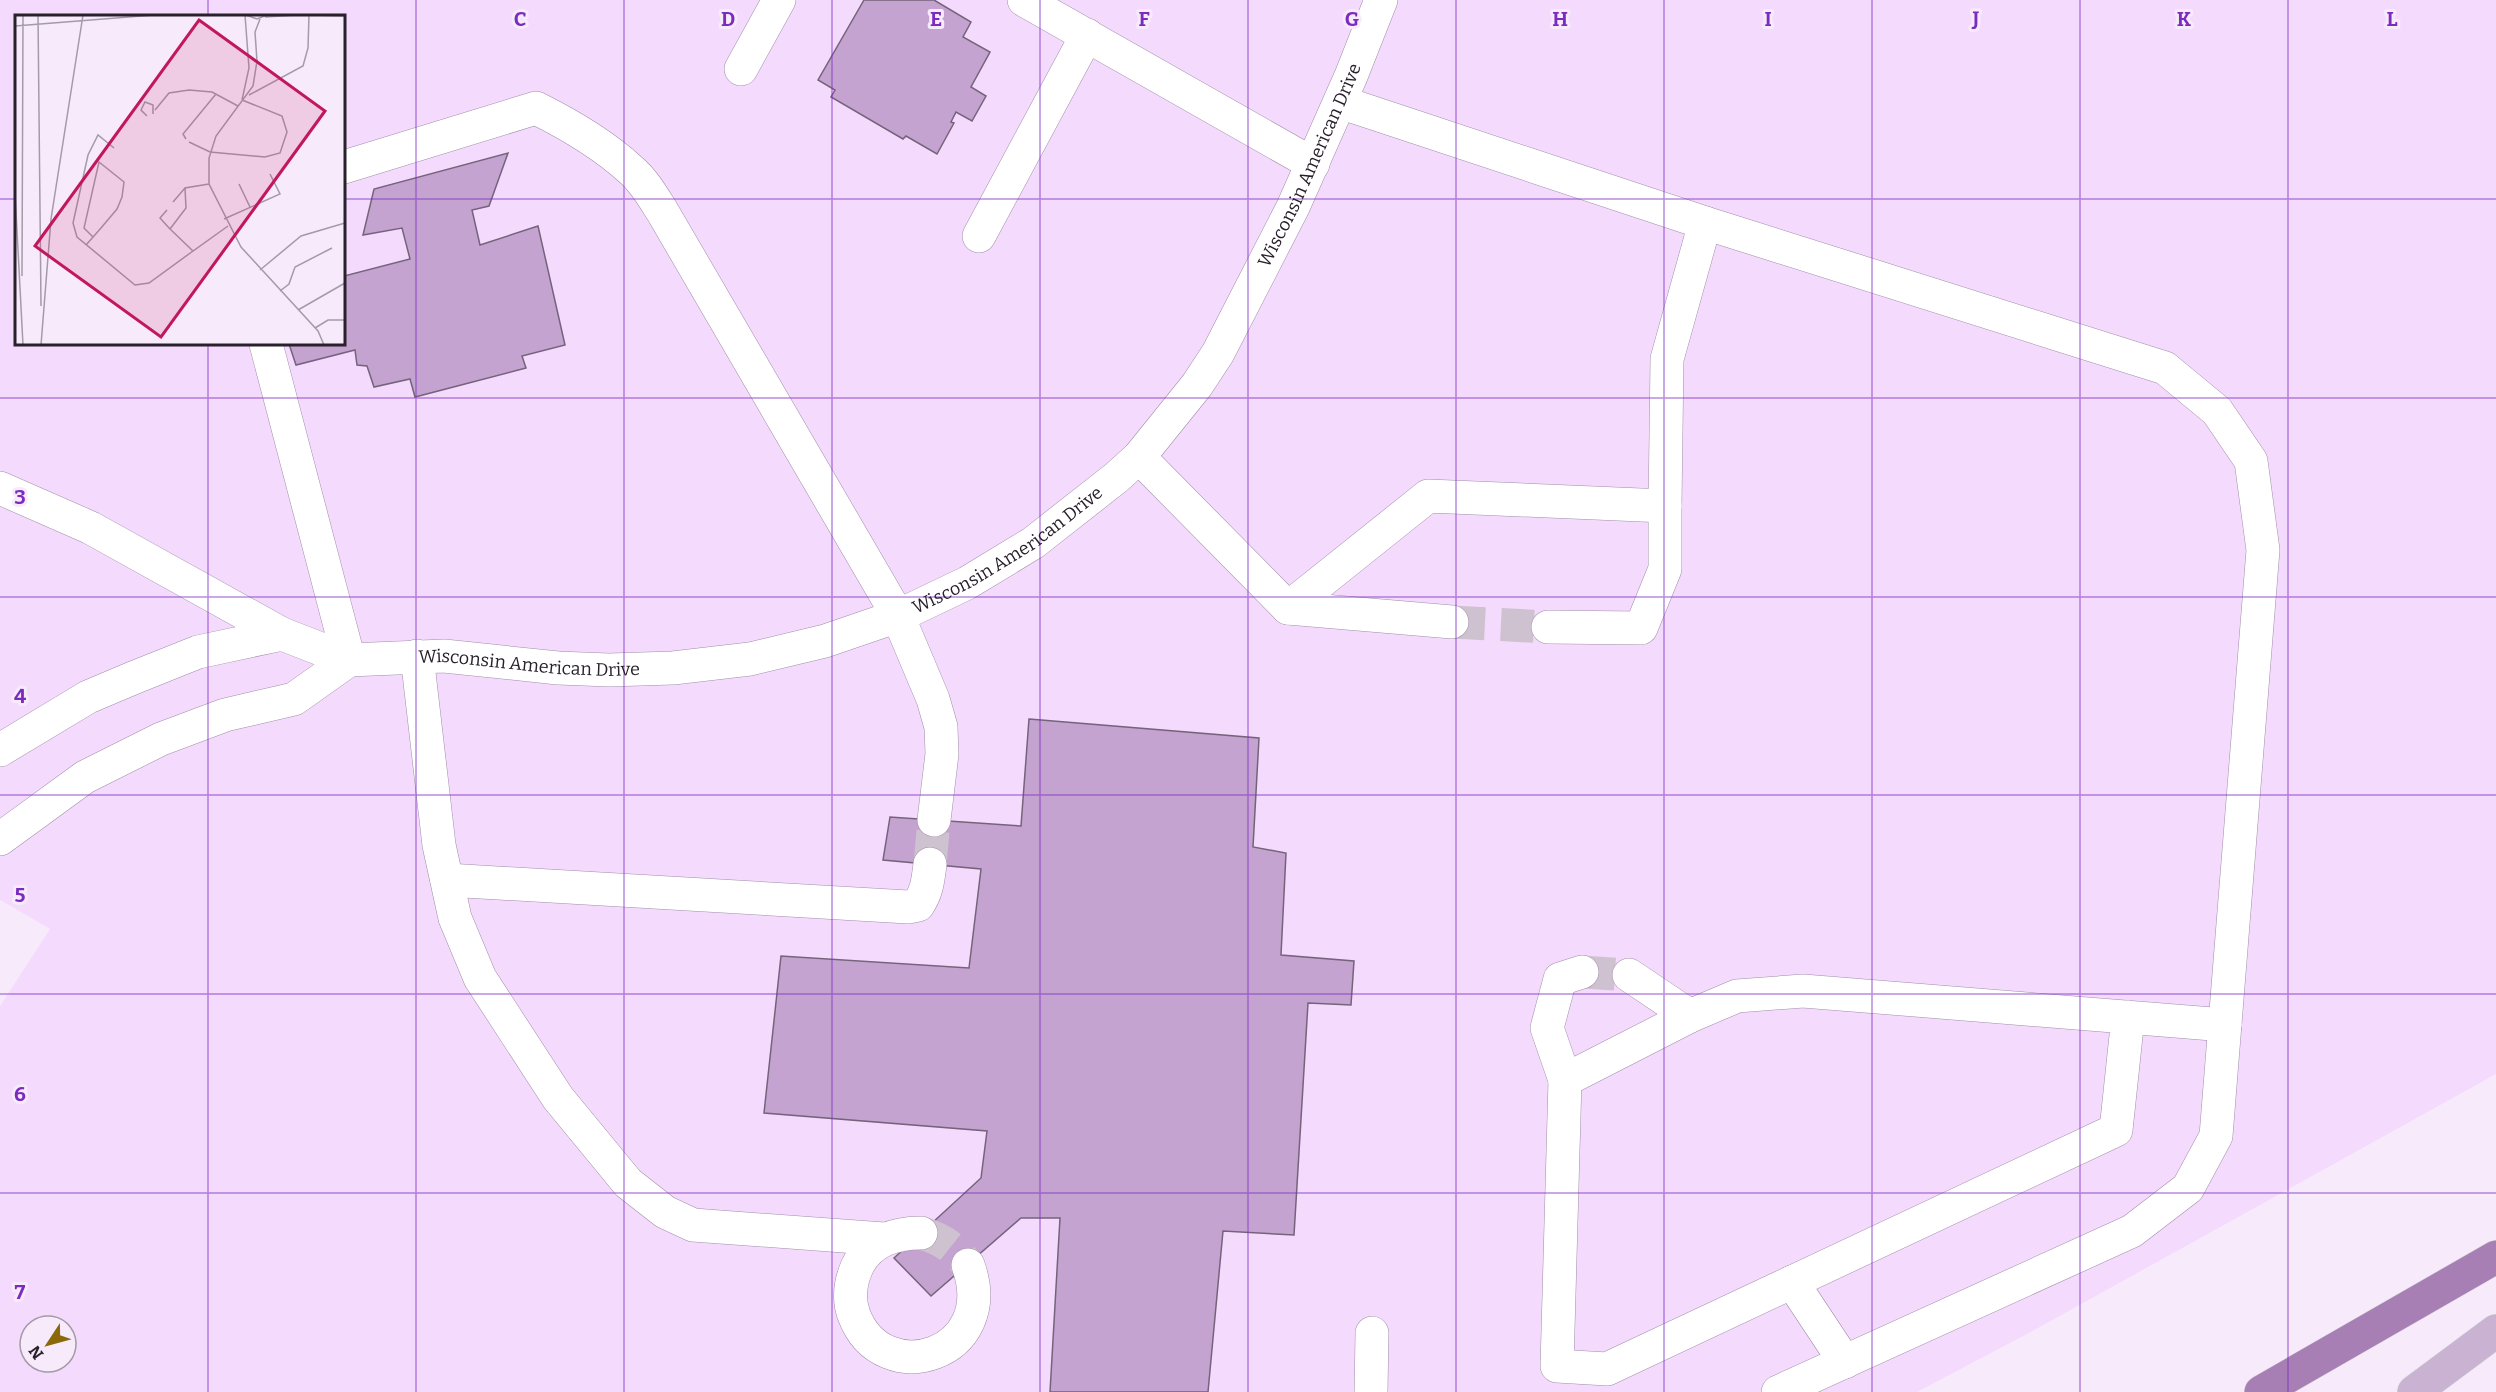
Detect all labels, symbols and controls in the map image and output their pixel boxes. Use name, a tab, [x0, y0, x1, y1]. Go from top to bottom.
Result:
text: C	[514, 7, 526, 31]
text: D	[721, 7, 735, 31]
text: E	[930, 7, 942, 31]
text: F	[1138, 7, 1150, 31]
text: G	[1345, 7, 1359, 31]
text: H	[1552, 7, 1568, 31]
text: I	[1764, 7, 1772, 31]
text: J	[1972, 7, 1980, 31]
text: K	[2177, 7, 2192, 31]
text: L	[2386, 7, 2398, 31]
inset map	[15, 15, 345, 345]
street label: Wisconsin American Drive	[1253, 60, 1366, 271]
street label: Wisconsin American Drive	[909, 482, 1107, 619]
text: 3	[14, 485, 26, 509]
street label: Wisconsin American Drive	[418, 645, 640, 681]
text: 4	[14, 684, 26, 708]
text: 5	[15, 883, 26, 907]
text: 6	[14, 1082, 26, 1106]
text: 7	[15, 1280, 26, 1304]
north arrow	[18, 1314, 78, 1374]
text: N	[25, 1342, 48, 1363]

